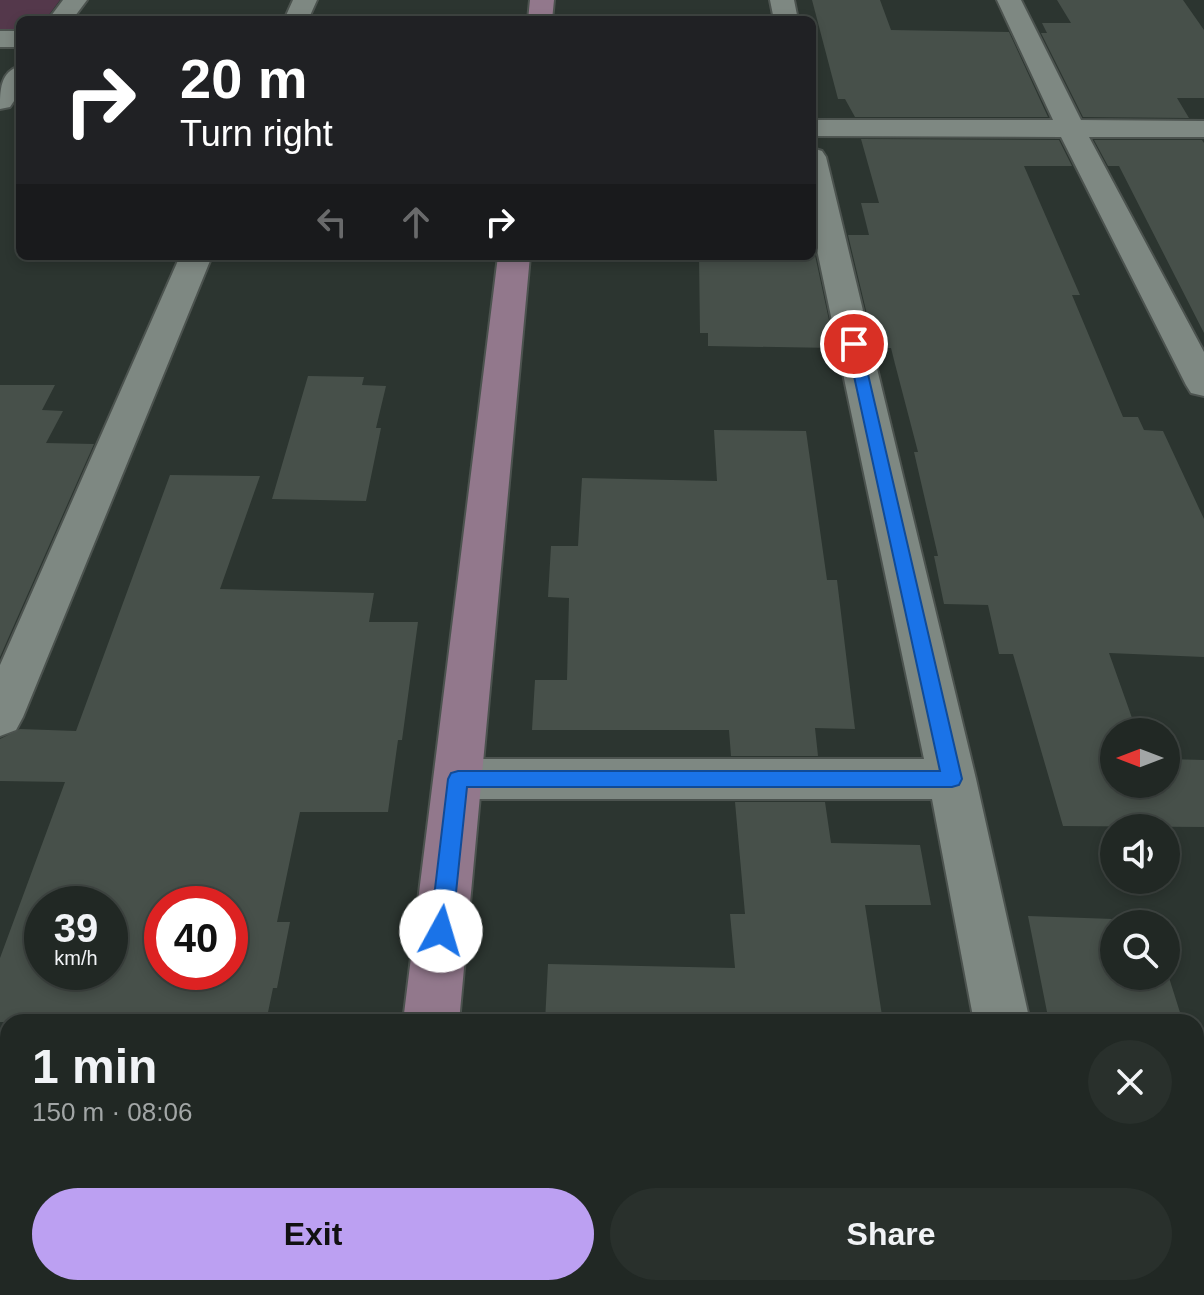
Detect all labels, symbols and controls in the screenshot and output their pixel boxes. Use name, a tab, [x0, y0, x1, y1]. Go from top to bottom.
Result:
text: 20 m	[180, 47, 308, 110]
icon: right	[48, 48, 152, 152]
text: Turn right	[180, 113, 333, 154]
icon: left	[310, 200, 354, 244]
icon: ahead	[394, 200, 438, 244]
icon: right	[478, 200, 522, 244]
pin	[820, 310, 888, 378]
icon: arrive	[832, 322, 876, 366]
north arrow	[1100, 718, 1180, 798]
map controls	[1100, 718, 1180, 990]
button: sound	[1100, 814, 1180, 894]
speed limit sign: 40	[144, 886, 248, 990]
position arrow	[399, 889, 483, 973]
text: 39	[54, 906, 98, 950]
button: search	[1100, 910, 1180, 990]
text: km/h	[54, 947, 98, 969]
text: 1 min	[32, 1040, 157, 1093]
button: close	[1088, 1040, 1172, 1124]
text: 150 m · 08:06	[32, 1097, 192, 1127]
button: Exit	[32, 1188, 594, 1280]
button: Share	[610, 1188, 1172, 1280]

